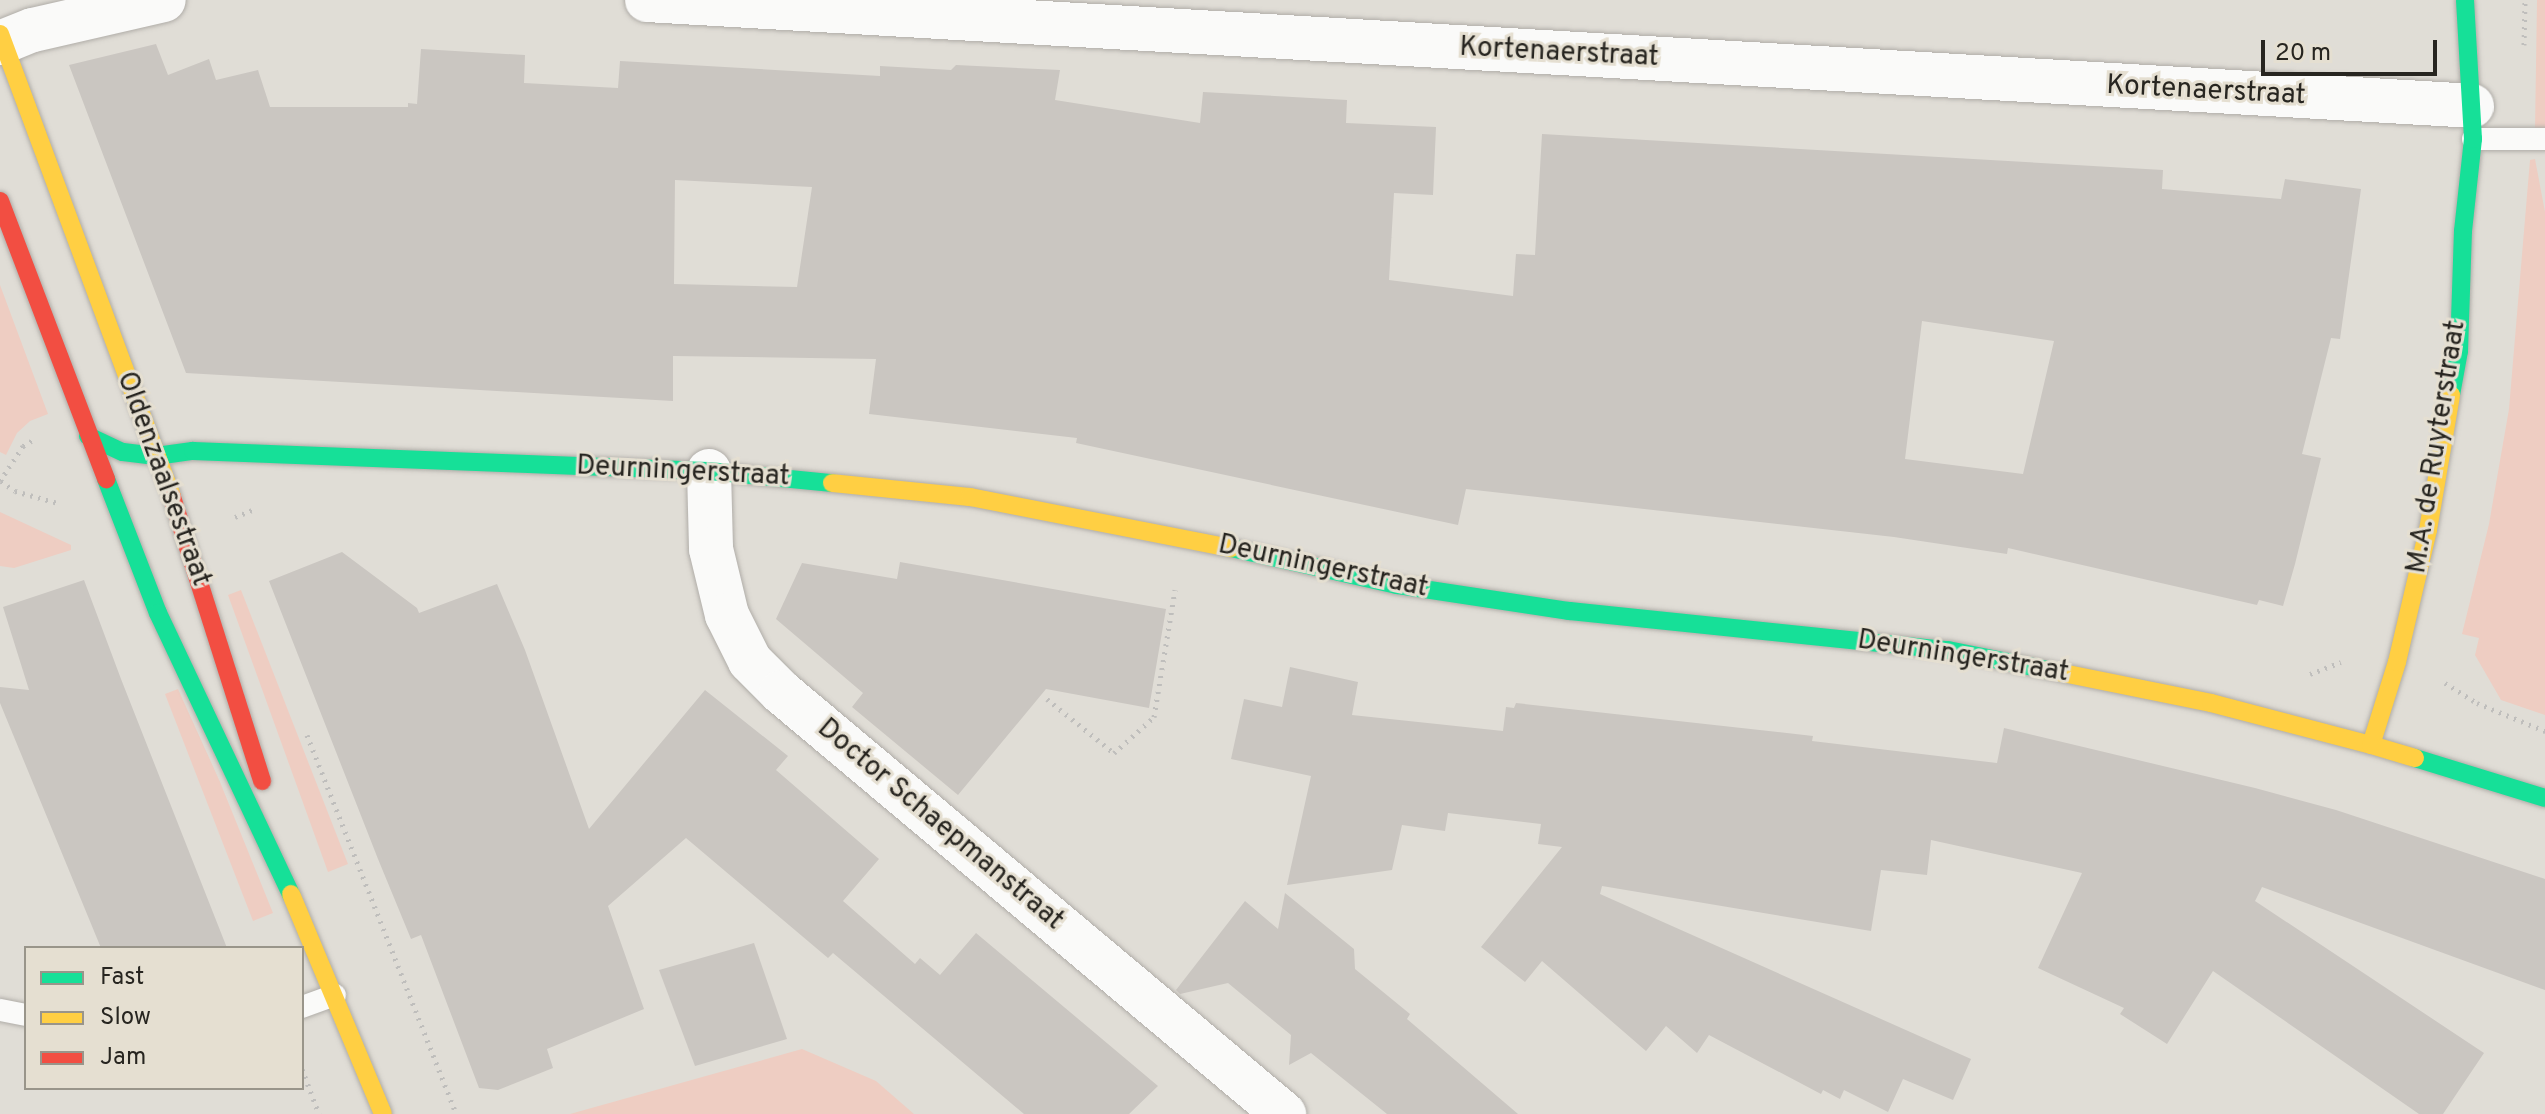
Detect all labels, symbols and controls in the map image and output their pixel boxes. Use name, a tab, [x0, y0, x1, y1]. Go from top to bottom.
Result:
scale bar	[2265, 24, 2441, 74]
street label: Kortenaerstraat	[1458, 31, 1660, 75]
text: 20 m	[2275, 39, 2331, 69]
street label: Kortenaerstraat	[2105, 69, 2307, 113]
street label: M.A. de Ruyterstraat	[2400, 318, 2474, 576]
street label: Oldenzaalsestraat	[109, 367, 217, 591]
street label: Deurningerstraat	[575, 450, 791, 494]
street label: Deurningerstraat	[1215, 528, 1431, 606]
street label: Deurningerstraat	[1855, 624, 2071, 690]
street label: Doctor Schaepmanstraat	[810, 712, 1070, 938]
legend	[24, 946, 304, 1090]
text: Fast	[100, 963, 144, 993]
text: Slow	[100, 1003, 151, 1033]
text: Jam	[100, 1043, 146, 1073]

